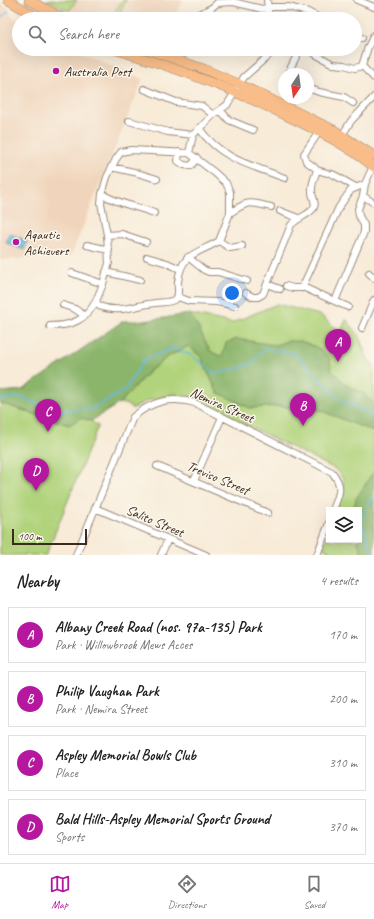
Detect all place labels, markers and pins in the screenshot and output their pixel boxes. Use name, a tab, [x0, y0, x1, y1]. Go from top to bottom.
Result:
place label: Australia Post	[64, 63, 133, 80]
marker: Australia Post	[51, 66, 61, 76]
place label: Aqautic Achievers	[24, 226, 70, 259]
marker: Aqautic Achievers	[11, 237, 21, 247]
pin: A	[325, 329, 351, 362]
pin: B	[290, 393, 316, 426]
pin: C	[35, 399, 61, 432]
pin: D	[23, 458, 49, 491]

